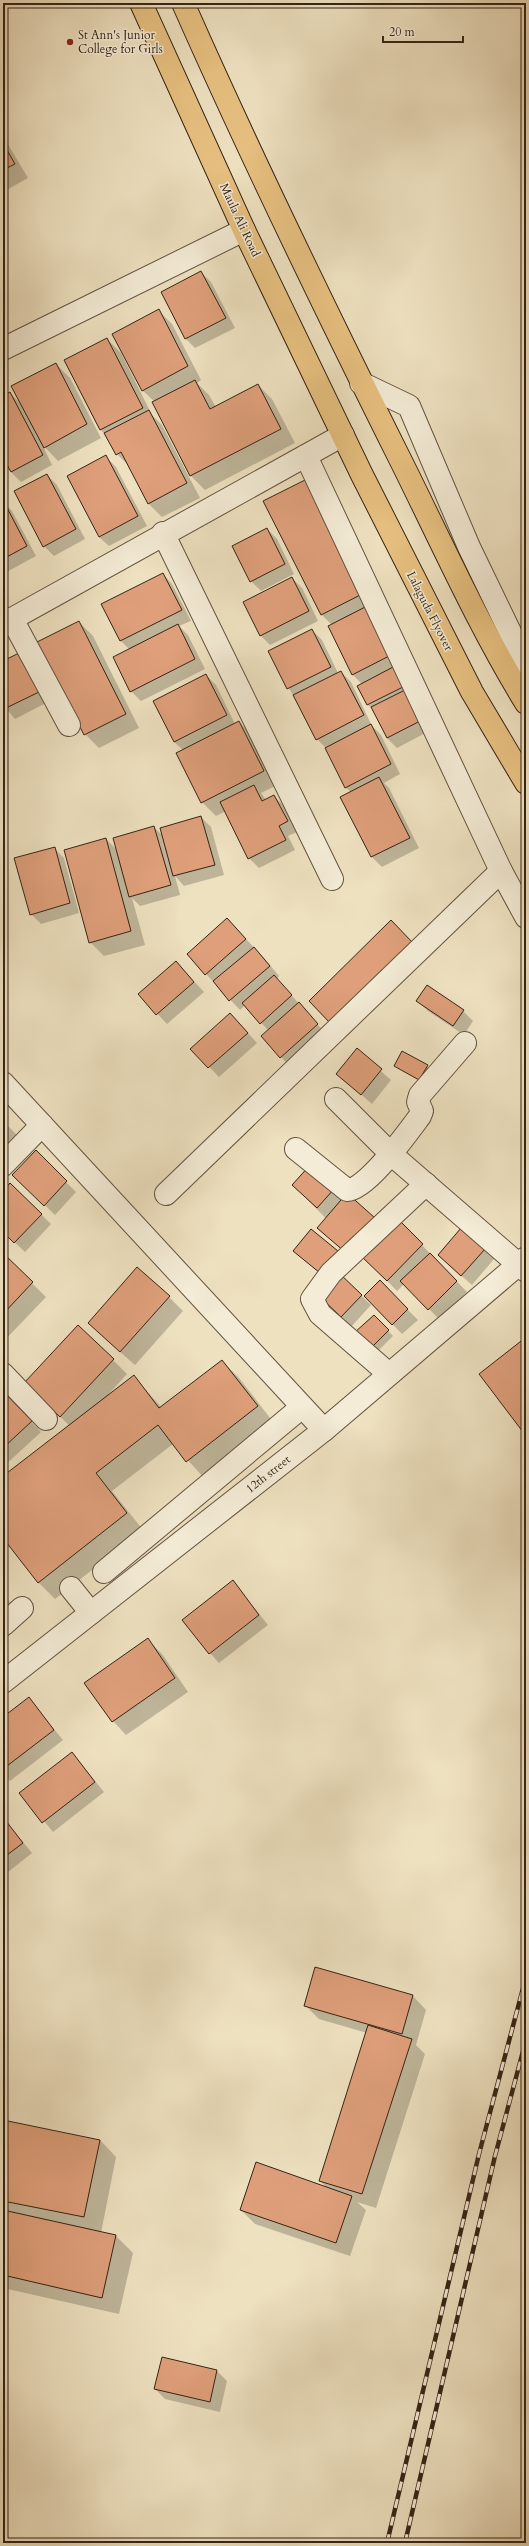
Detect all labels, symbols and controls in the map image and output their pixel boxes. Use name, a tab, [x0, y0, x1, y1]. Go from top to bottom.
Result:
scale bar	[383, 18, 463, 44]
text: 20 m	[389, 24, 416, 40]
place label: St Ann's Junior College for Girls	[78, 27, 163, 57]
marker: St Ann's Junior College for Girls	[65, 37, 75, 47]
street label: Maula Ali Road	[216, 181, 264, 260]
street label: Lalaguda Flyover	[403, 568, 457, 654]
street label: 12th street	[242, 1451, 294, 1497]

